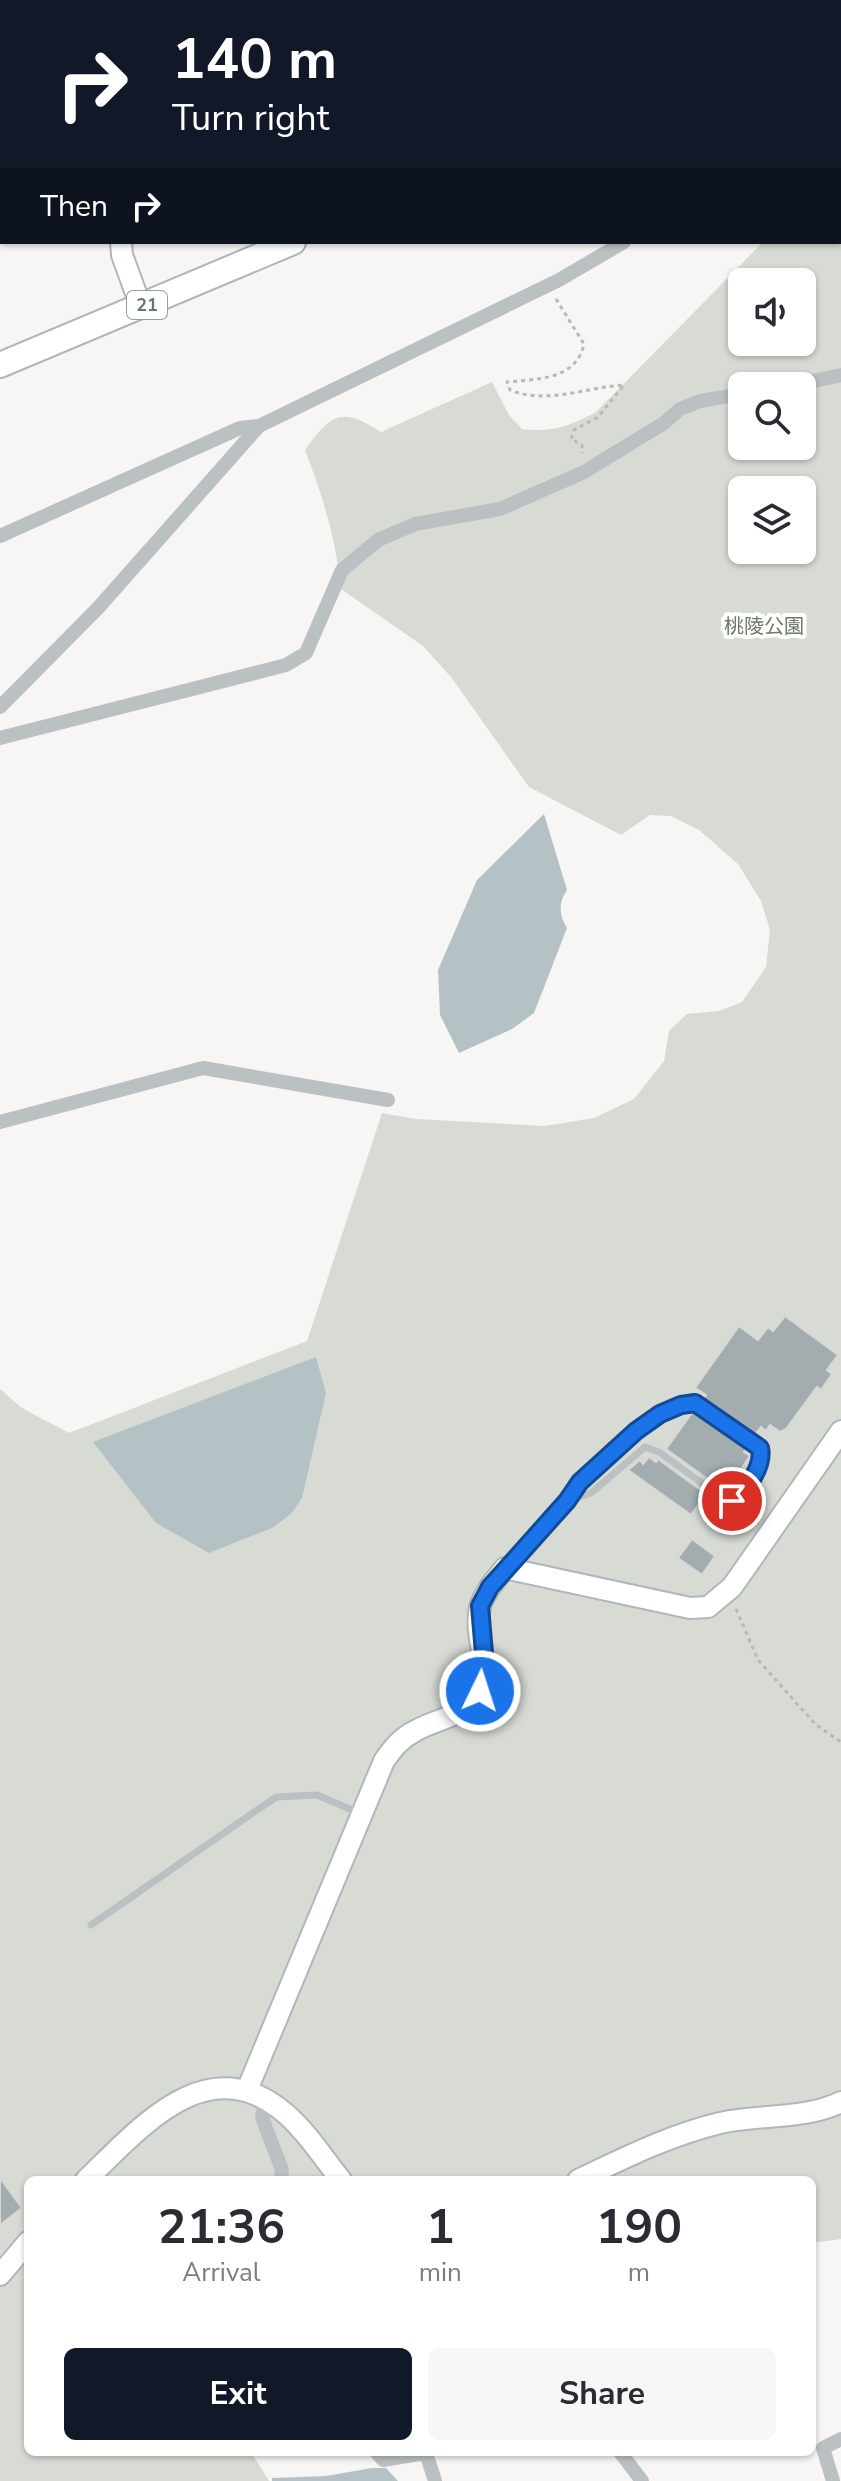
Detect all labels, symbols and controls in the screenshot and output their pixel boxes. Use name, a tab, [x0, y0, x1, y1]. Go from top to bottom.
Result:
text: 140 m	[172, 21, 337, 98]
icon: right	[40, 32, 144, 136]
text: Turn right	[172, 94, 329, 143]
icon: right	[124, 184, 168, 228]
text: Then	[40, 186, 108, 227]
map controls	[728, 268, 816, 564]
button: sound	[728, 268, 816, 356]
road number: 21	[127, 291, 167, 319]
button: search	[728, 372, 816, 460]
button: layers	[728, 476, 816, 564]
park label: 桃陵公園	[724, 613, 804, 640]
pin	[698, 1467, 766, 1535]
icon: arrive	[710, 1479, 754, 1523]
position arrow	[438, 1649, 522, 1733]
text: 21:36	[158, 2194, 285, 2260]
text: 1	[426, 2194, 455, 2260]
text: 190	[596, 2194, 682, 2260]
text: Arrival	[182, 2255, 261, 2290]
text: min	[419, 2255, 462, 2290]
text: m	[628, 2255, 650, 2290]
button: Exit	[64, 2348, 412, 2440]
button: Share	[428, 2348, 776, 2440]

